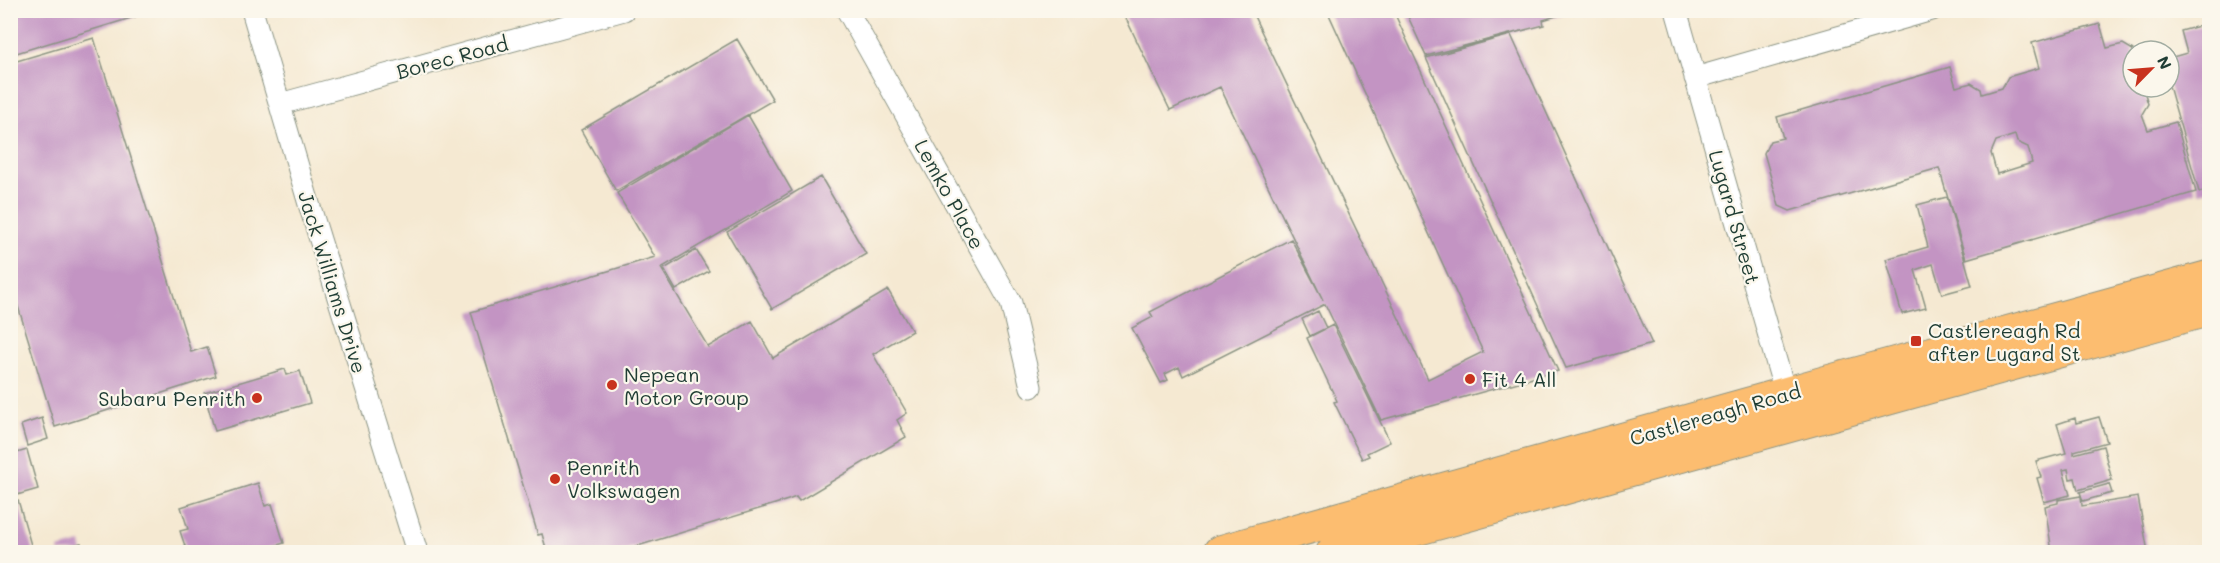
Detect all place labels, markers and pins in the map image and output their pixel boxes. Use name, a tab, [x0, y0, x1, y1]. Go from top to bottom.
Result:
place label: Castlereagh Rd after Lugard St	[1928, 317, 2081, 366]
marker: Castlereagh Rd after Lugard St	[1909, 334, 1923, 348]
place label: Nepean Motor Group	[624, 361, 749, 410]
place label: Fit 4 All	[1482, 366, 1557, 392]
marker: Fit 4 All	[1463, 372, 1477, 386]
marker: Nepean Motor Group	[605, 378, 619, 392]
place label: Subaru Penrith	[98, 385, 245, 411]
marker: Subaru Penrith	[250, 391, 264, 405]
place label: Penrith Volkswagen	[567, 454, 680, 503]
marker: Penrith Volkswagen	[548, 472, 562, 486]

